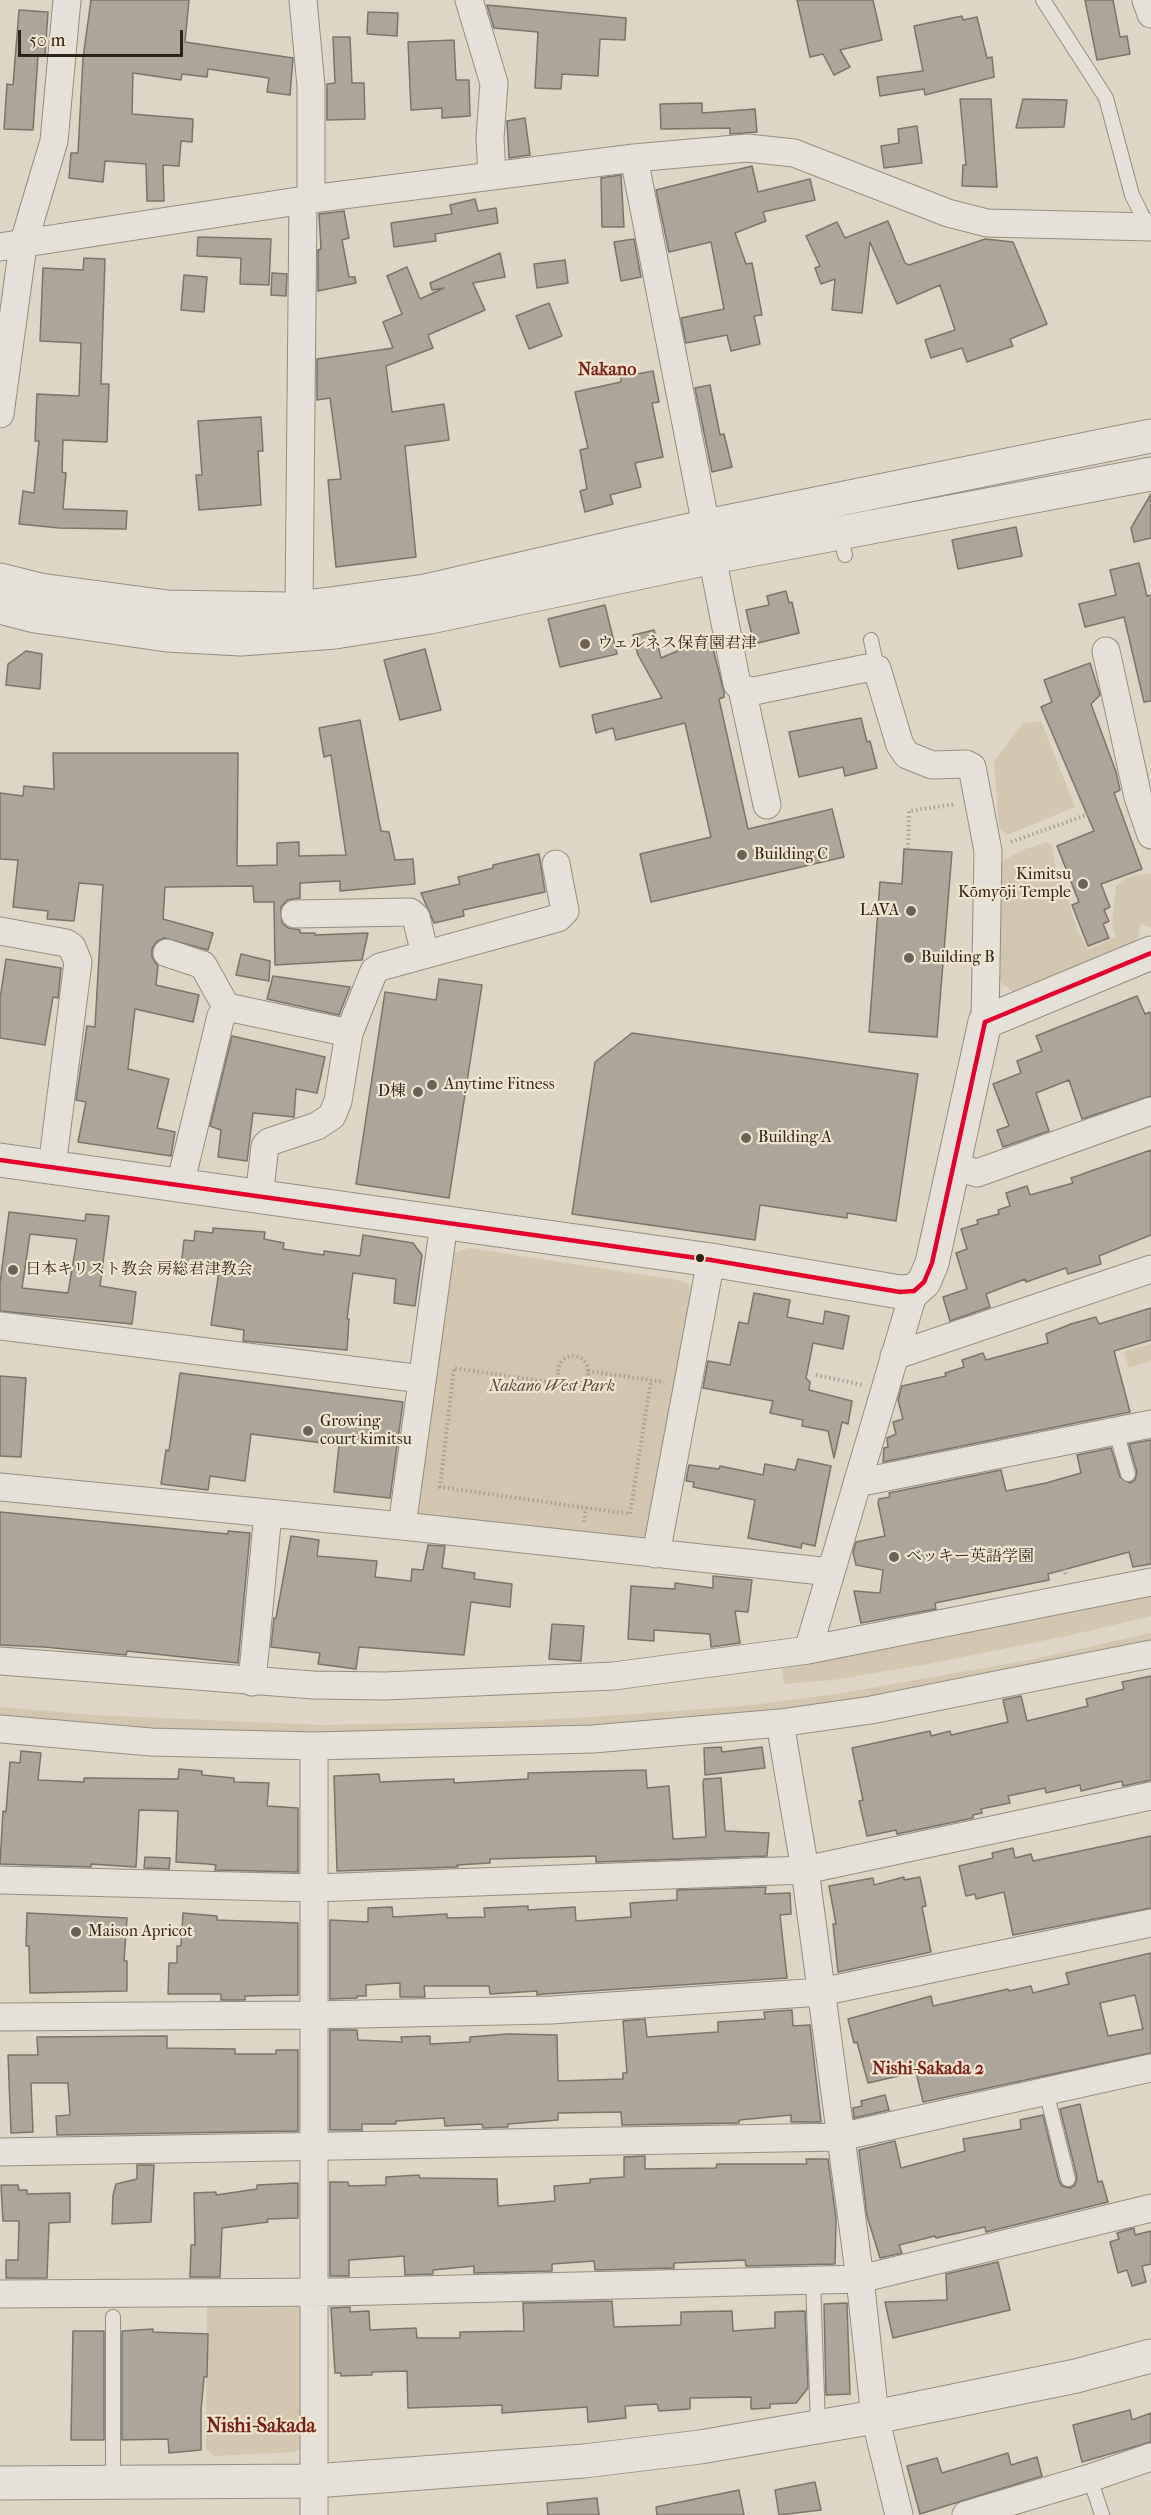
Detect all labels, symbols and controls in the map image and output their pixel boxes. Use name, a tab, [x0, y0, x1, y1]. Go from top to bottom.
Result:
scale bar	[21, 18, 186, 56]
text: 50 m	[29, 30, 65, 51]
district label: Nakano	[578, 360, 636, 382]
place label: ウェルネス保育園君津	[597, 634, 757, 654]
marker: ウェルネス保育園君津	[578, 637, 592, 651]
place label: Building C	[754, 845, 828, 865]
marker: Building C	[735, 848, 749, 862]
place label: Kimitsu Kōmyōji Temple	[958, 865, 1071, 903]
marker: Kimitsu Kōmyōji Temple	[1076, 877, 1090, 891]
place label: LAVA	[860, 901, 899, 921]
marker: LAVA	[904, 904, 918, 918]
place label: Building B	[921, 948, 995, 968]
marker: Building B	[902, 951, 916, 965]
place label: Anytime Fitness	[444, 1075, 555, 1095]
marker: Anytime Fitness	[425, 1078, 439, 1092]
place label: D棟	[378, 1082, 406, 1102]
marker: D棟	[411, 1085, 425, 1099]
place label: Building A	[758, 1128, 832, 1148]
marker: Building A	[739, 1131, 753, 1145]
unlabelled marker	[694, 1252, 706, 1264]
place label: 日本キリスト教会 房総君津教会	[25, 1260, 252, 1280]
marker: 日本キリスト教会 房総君津教会	[6, 1263, 20, 1277]
park label: Nakano West Park	[489, 1377, 615, 1397]
place label: Growing court kimitsu	[320, 1412, 412, 1450]
marker: Growing court kimitsu	[301, 1424, 315, 1438]
place label: ベッキー英語学園	[906, 1547, 1034, 1567]
marker: ベッキー英語学園	[887, 1550, 901, 1564]
place label: Maison Apricot	[88, 1922, 193, 1942]
marker: Maison Apricot	[69, 1925, 83, 1939]
district label: Nishi-Sakada 2	[872, 2059, 984, 2081]
district label: Nishi-Sakada	[206, 2415, 316, 2439]

